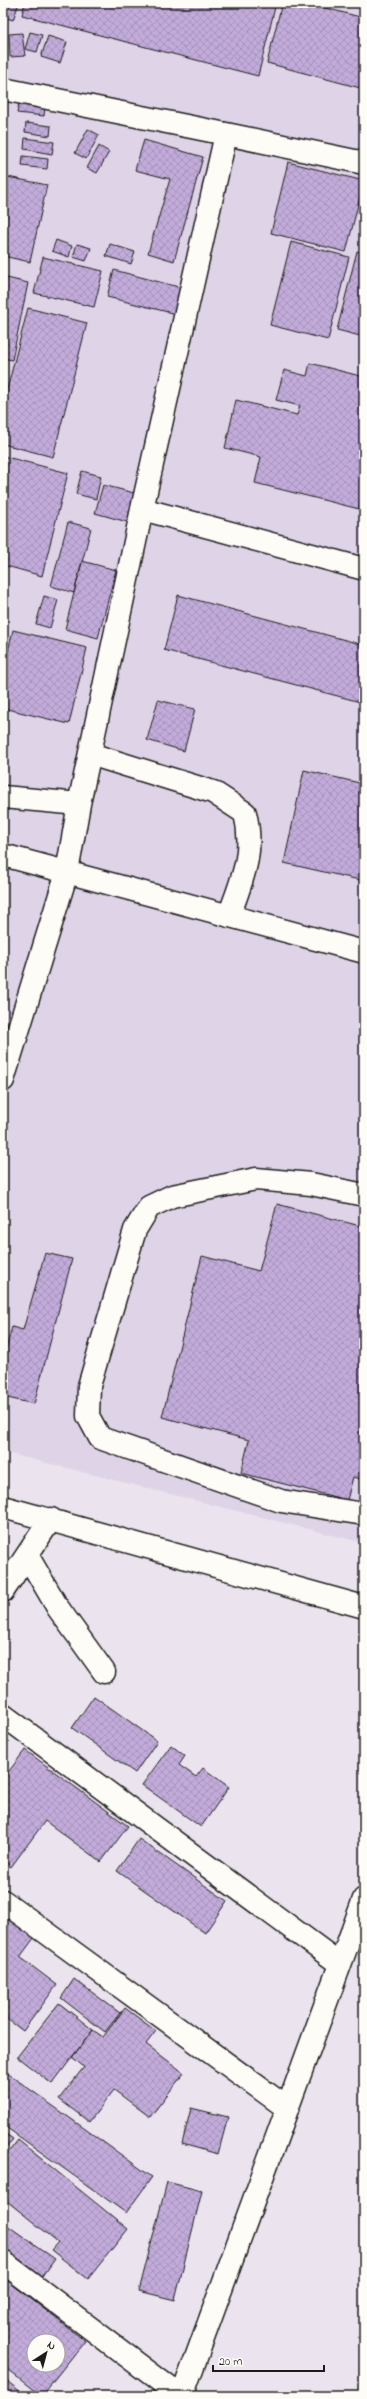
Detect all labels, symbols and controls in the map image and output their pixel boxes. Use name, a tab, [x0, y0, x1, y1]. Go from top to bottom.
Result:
north arrow	[26, 2333, 66, 2373]
text: N	[44, 2337, 59, 2354]
scale bar	[213, 2347, 324, 2373]
text: 20 m	[219, 2353, 242, 2371]

